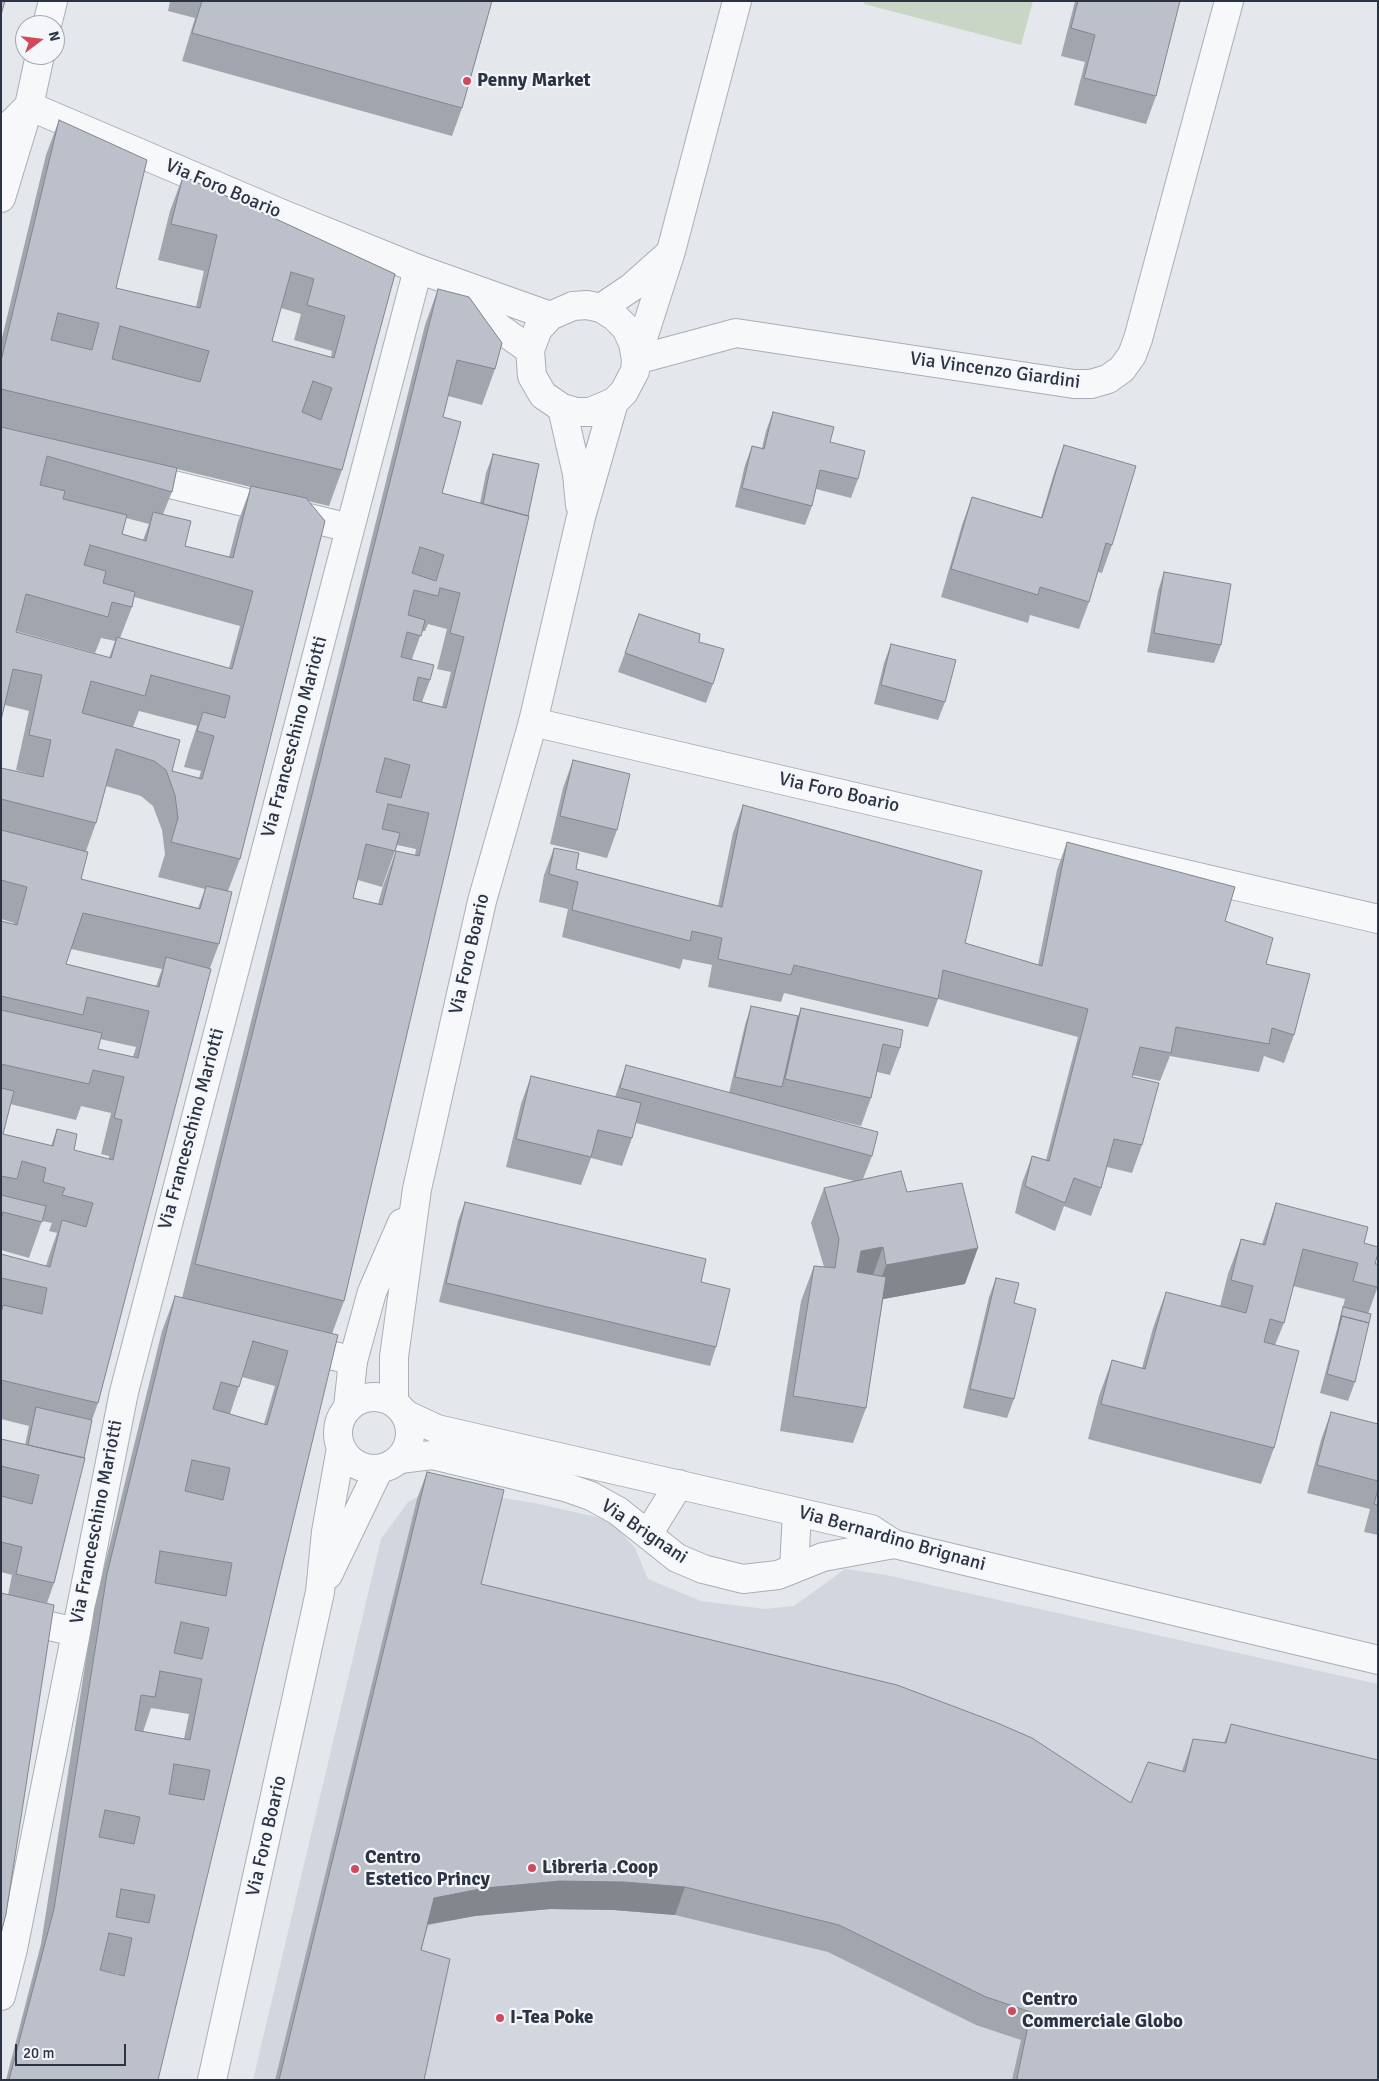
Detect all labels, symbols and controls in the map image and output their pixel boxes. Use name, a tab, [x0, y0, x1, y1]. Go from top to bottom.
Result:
north arrow	[15, 15, 65, 65]
text: N	[45, 29, 63, 43]
place label: Penny Market	[477, 70, 591, 92]
marker: Penny Market	[461, 75, 473, 87]
street label: Via Foro Boario	[162, 154, 284, 224]
street label: Via Vincenzo Giardini	[908, 348, 1082, 394]
street label: Via Franceschino Mariotti	[257, 634, 333, 840]
street label: Via Foro Boario	[776, 768, 902, 818]
street label: Via Foro Boario	[445, 891, 495, 1017]
street label: Via Franceschino Mariotti	[154, 1026, 230, 1232]
street label: Via Franceschino Mariotti	[66, 1418, 128, 1626]
street label: Via Brignani	[597, 1495, 691, 1569]
street label: Via Bernardino Brignani	[796, 1501, 988, 1577]
street label: Via Foro Boario	[242, 1773, 292, 1899]
place label: Centro Estetico Princy	[365, 1847, 490, 1891]
place label: Libreria .Coop	[542, 1857, 658, 1879]
marker: Libreria .Coop	[526, 1862, 538, 1874]
marker: Centro Estetico Princy	[349, 1863, 361, 1875]
place label: Centro Commerciale Globo	[1022, 1989, 1183, 2033]
marker: Centro Commerciale Globo	[1006, 2005, 1018, 2017]
place label: I-Tea Poke	[510, 2007, 593, 2029]
marker: I-Tea Poke	[494, 2012, 506, 2024]
scale bar	[18, 2034, 129, 2066]
text: 20 m	[23, 2044, 54, 2062]

